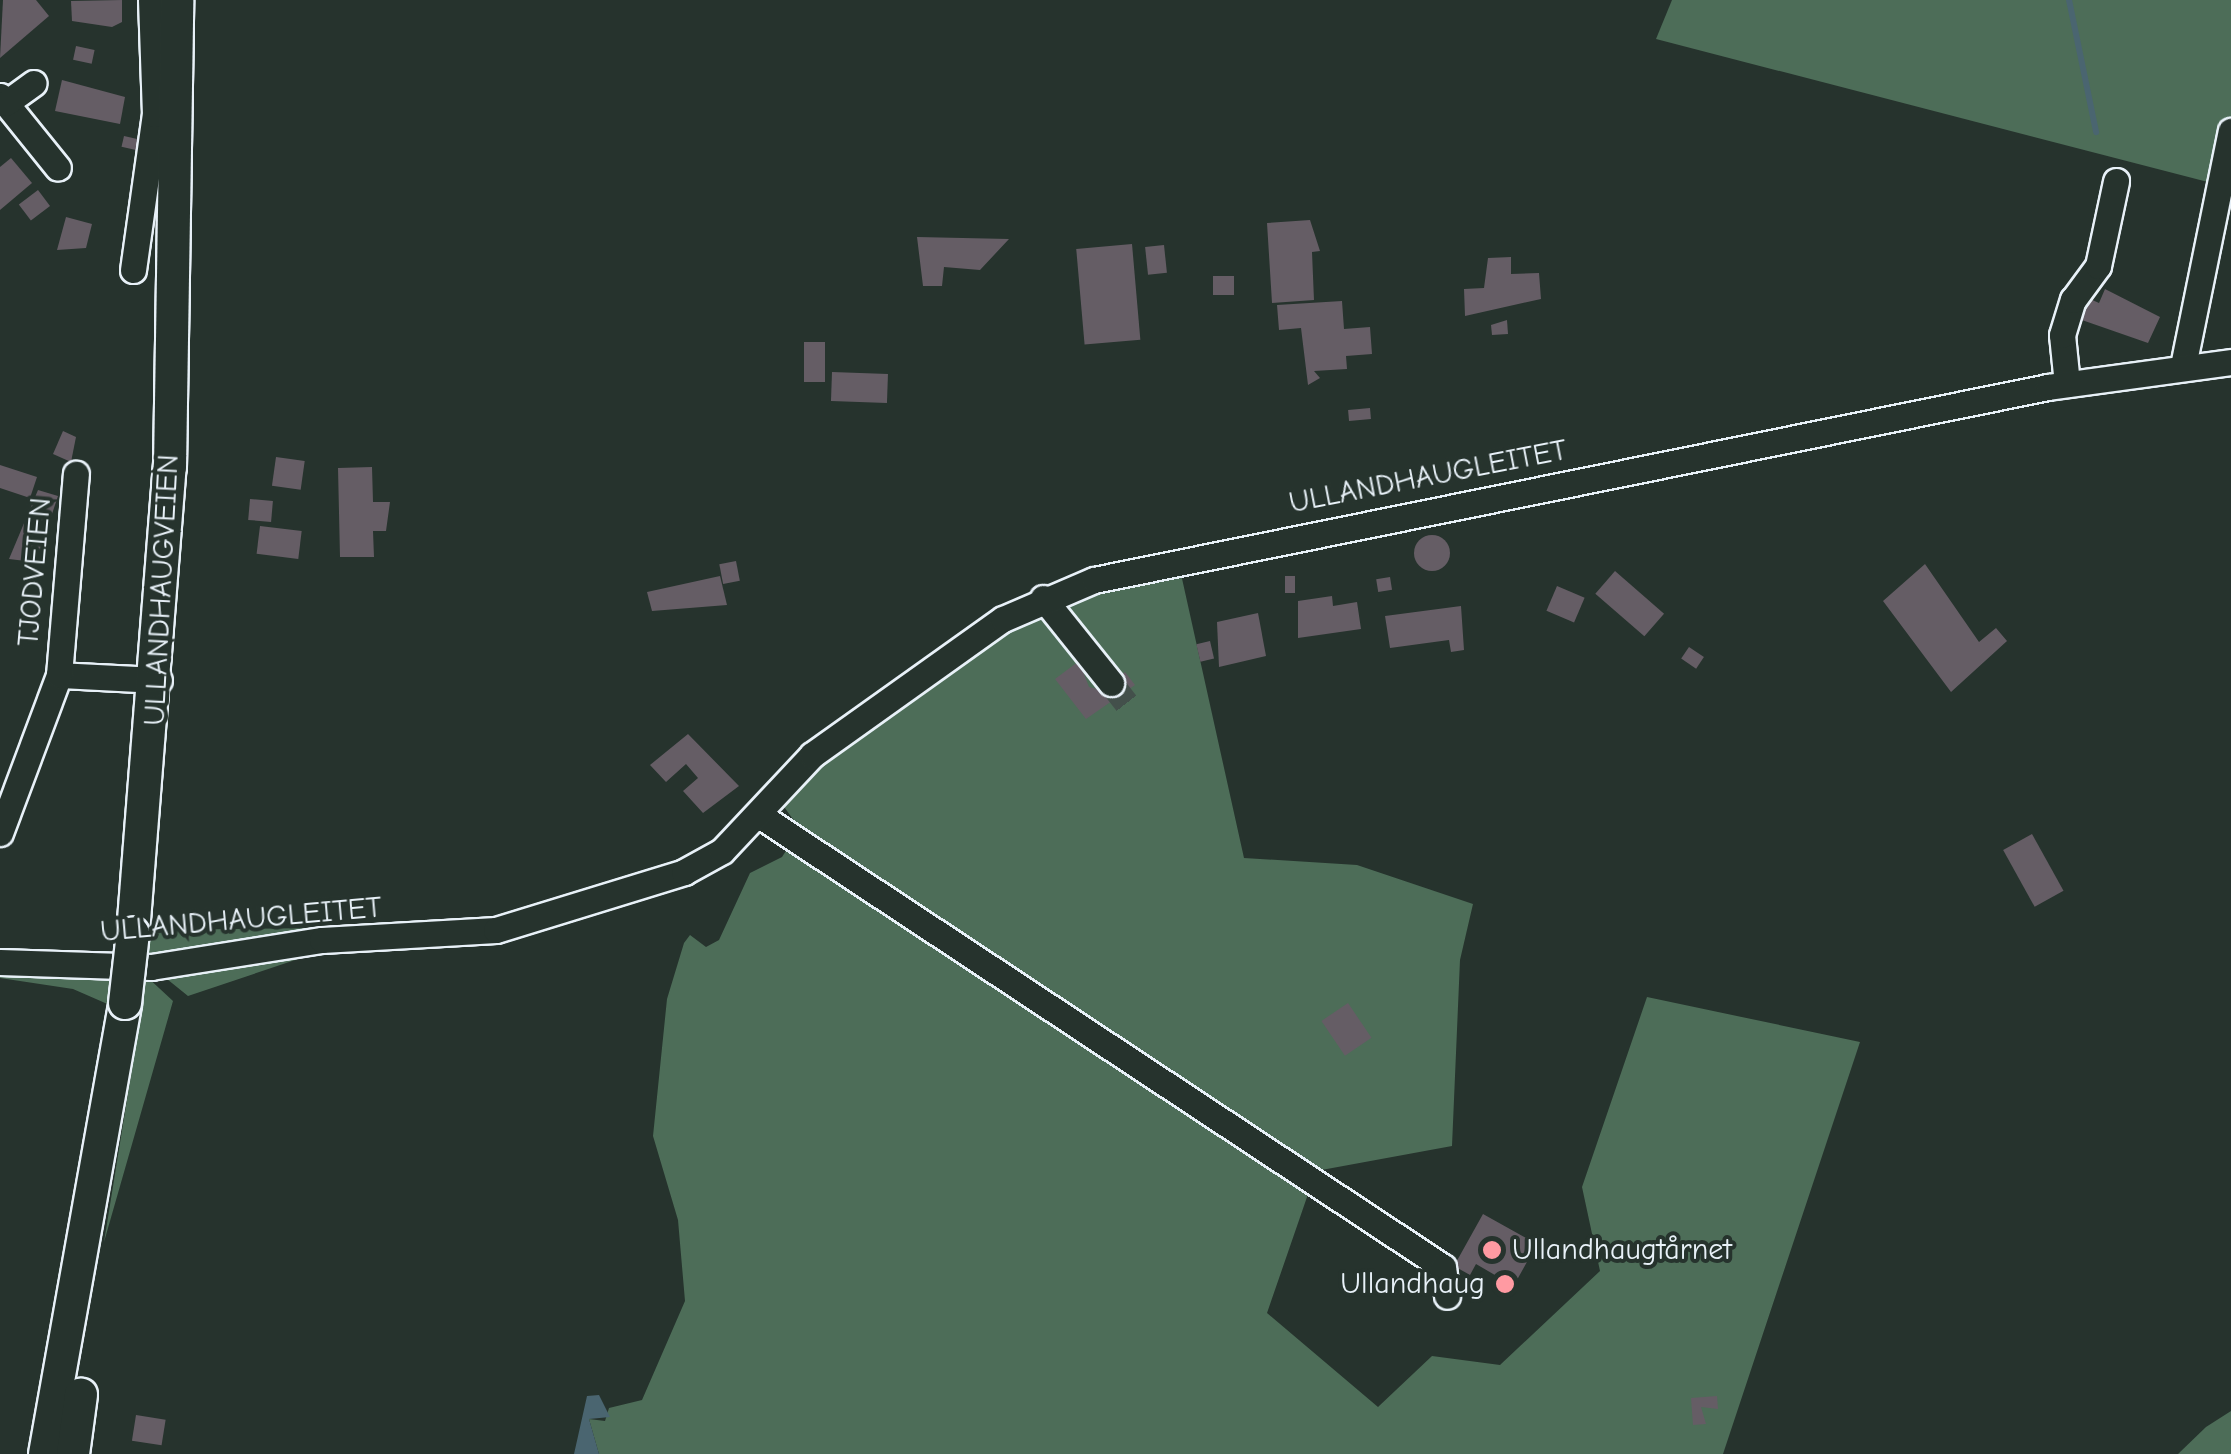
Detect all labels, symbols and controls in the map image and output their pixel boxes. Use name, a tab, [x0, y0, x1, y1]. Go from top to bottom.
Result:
street label: ULLANDHAUGLEITET	[1286, 432, 1570, 522]
street label: ULLANDHAUGVEIEN	[137, 453, 187, 727]
street label: TJODVEIEN	[11, 496, 59, 648]
street label: ULLANDHAUGLEITET	[99, 890, 383, 950]
place label: Ullandhaugtårnet	[1512, 1232, 1732, 1268]
marker: Ullandhaugtårnet	[1481, 1239, 1503, 1261]
place label: Ullandhaug	[1340, 1266, 1485, 1302]
marker: Ullandhaug	[1494, 1273, 1516, 1295]

